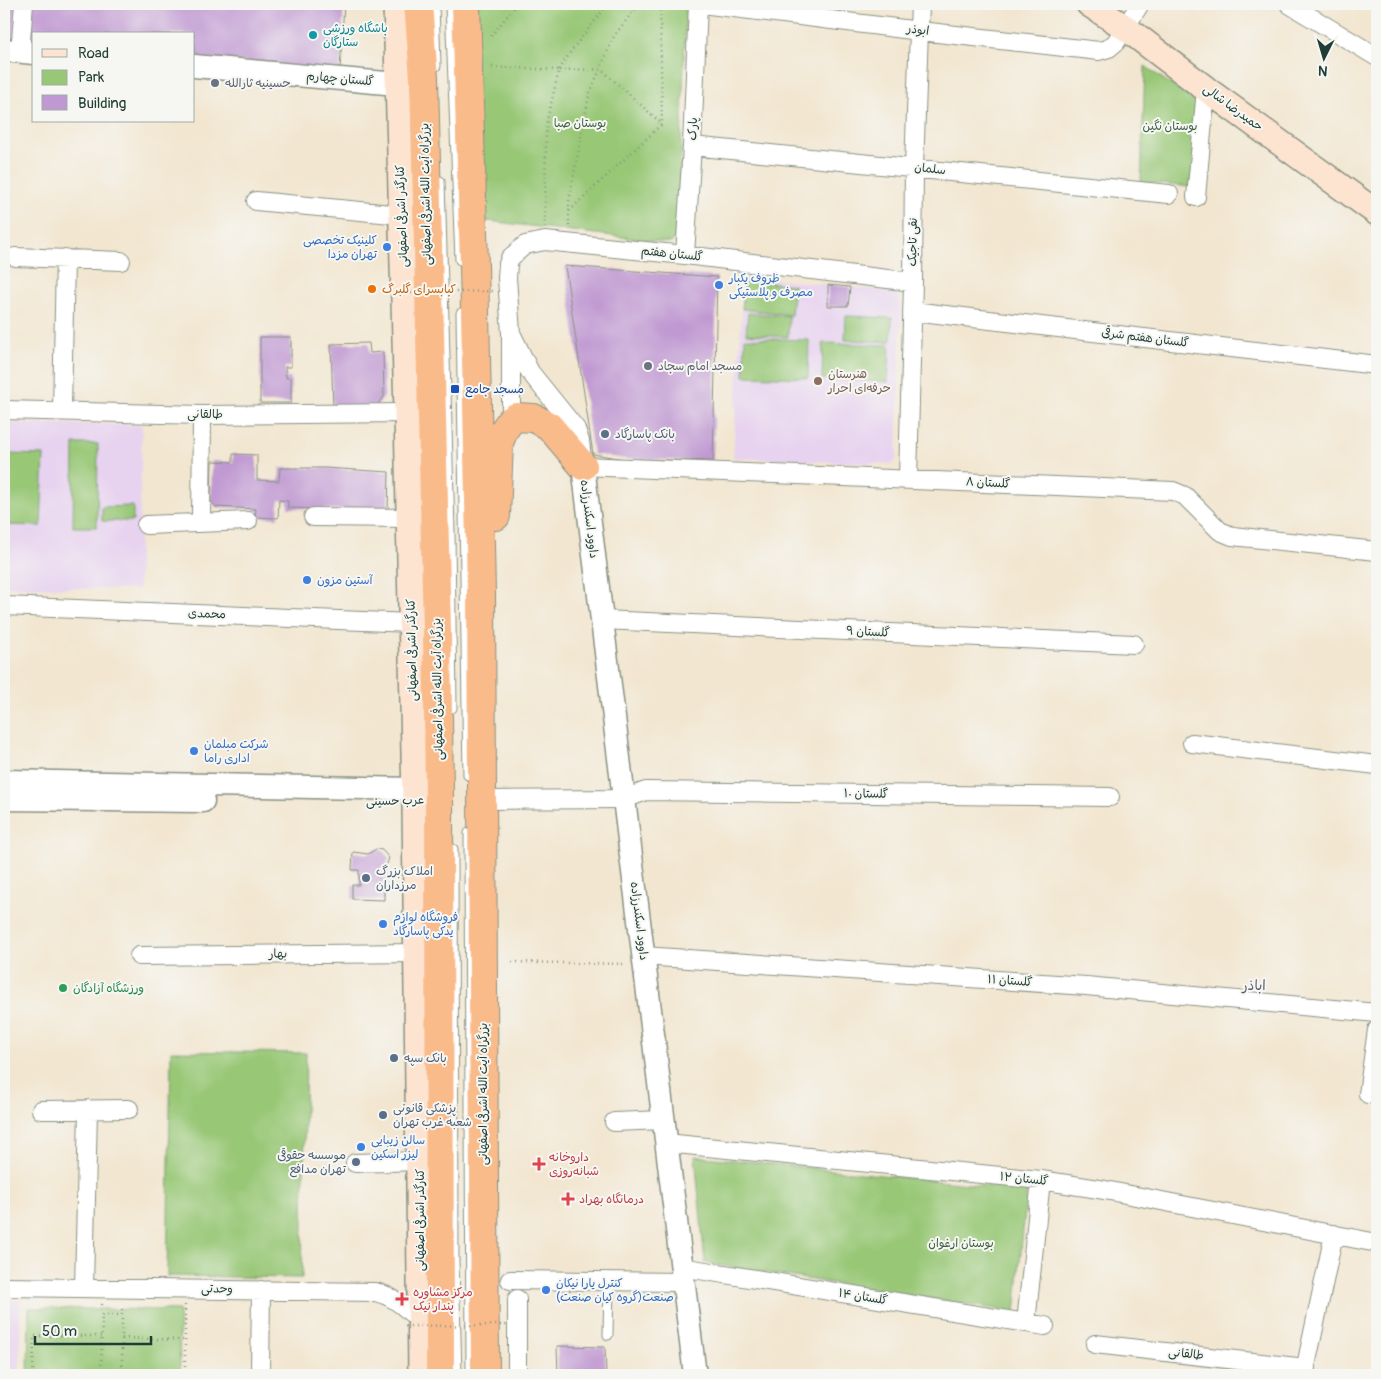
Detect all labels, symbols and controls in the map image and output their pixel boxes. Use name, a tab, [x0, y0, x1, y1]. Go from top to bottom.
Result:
place label: باشگاه ورزشی ستارگان	[323, 21, 388, 50]
street label: ابوذر	[905, 21, 930, 39]
marker: باشگاه ورزشی ستارگان	[307, 29, 319, 41]
legend	[32, 32, 195, 122]
north arrow	[1298, 32, 1348, 82]
text: Road	[78, 44, 109, 63]
text: N	[1317, 62, 1328, 79]
text: Park	[78, 68, 105, 87]
street label: گلستان چهارم	[305, 69, 374, 90]
place label: حسینیه ثارالله	[225, 76, 291, 91]
marker: حسینیه ثارالله	[209, 77, 221, 89]
street label: حمیدرضا شالی	[1200, 81, 1266, 135]
text: Building	[78, 94, 126, 113]
park label: بوستان صبا	[554, 116, 606, 131]
street label: پارک	[685, 117, 701, 141]
park label: بوستان نگین	[1143, 119, 1197, 134]
street label: بزرگراه آیت الله اشرفی اصفهانی	[416, 123, 435, 265]
street label: سلمان	[913, 160, 947, 178]
street label: کنارگذر اشرفی اصفهانی	[392, 164, 411, 268]
street label: نقی تاجیک	[905, 217, 921, 267]
place label: کلینیک تخصصی تهران مزدا	[303, 233, 377, 262]
marker: کلینیک تخصصی تهران مزدا	[381, 241, 393, 253]
street label: گلستان هفتم	[640, 243, 704, 266]
place label: ظروف یکبار مصرف و پلاستیکی	[728, 271, 813, 300]
marker: ظروف یکبار مصرف و پلاستیکی	[713, 279, 725, 291]
place label: کبابسرای گلبرگ	[382, 282, 456, 297]
marker: کبابسرای گلبرگ	[366, 283, 378, 295]
street label: گلستان هفتم شرقی	[1100, 325, 1190, 352]
place label: مسجد امام سجاد	[658, 359, 742, 375]
marker: مسجد امام سجاد	[642, 360, 654, 372]
place label: هنرستان حرفه‌ای احرار	[827, 367, 891, 396]
marker: هنرستان حرفه‌ای احرار	[812, 375, 824, 387]
place label: مسجد جامع	[465, 382, 524, 398]
marker: مسجد جامع	[449, 383, 461, 395]
street label: طالقانی	[187, 407, 223, 422]
place label: بانک پاسارگاد	[615, 427, 675, 442]
marker: بانک پاسارگاد	[599, 428, 611, 440]
street label: گلستان ٨	[965, 474, 1011, 492]
street label: داوود اسکندرزاده	[577, 479, 601, 559]
place label: آستین مزون	[317, 573, 373, 588]
marker: آستین مزون	[301, 574, 313, 586]
street label: کنارگذر اشرفی اصفهانی	[403, 599, 420, 701]
street label: محمدی	[188, 606, 226, 622]
street label: بزرگراه آیت الله اشرفی اصفهانی	[428, 618, 447, 760]
street label: گلستان ۹	[846, 623, 890, 641]
place label: شرکت مبلمان اداری راما	[204, 737, 269, 766]
marker: شرکت مبلمان اداری راما	[188, 745, 200, 757]
street label: گلستان ۱۰	[844, 786, 888, 802]
street label: عرب حسینی	[366, 792, 424, 810]
place label: املاک بزرگ مرزداران	[376, 864, 433, 893]
marker: املاک بزرگ مرزداران	[360, 872, 372, 884]
street label: داوود اسکندرزاده	[627, 881, 651, 961]
place label: فروشگاه لوازم یدکی پاسارگاد	[393, 910, 458, 939]
marker: فروشگاه لوازم یدکی پاسارگاد	[377, 918, 389, 930]
street label: بهار	[268, 946, 287, 962]
street label: گلستان ۱۱	[987, 972, 1033, 990]
district label: اباذر	[1241, 977, 1266, 994]
place label: ورزشگاه آزادگان	[73, 981, 144, 996]
marker: ورزشگاه آزادگان	[57, 982, 69, 994]
street label: بزرگراه آیت الله اشرفی اصفهانی	[475, 1023, 491, 1165]
place label: بانک سپه	[404, 1051, 447, 1066]
marker: بانک سپه	[388, 1052, 400, 1064]
place label: پزشکی قانونی شعبه غرب تهران	[393, 1101, 472, 1130]
marker: پزشکی قانونی شعبه غرب تهران	[377, 1109, 389, 1121]
place label: سالن زیبایی لیزر اسکین	[371, 1133, 425, 1162]
marker: سالن زیبایی لیزر اسکین	[355, 1141, 367, 1153]
place label: موسسه حقوقی تهران مدافع	[277, 1148, 346, 1178]
place label: داروخانه شبانه‌روزی	[549, 1150, 599, 1179]
marker: موسسه حقوقی تهران مدافع	[350, 1156, 362, 1168]
marker: داروخانه شبانه‌روزی	[533, 1158, 545, 1170]
street label: کنارگذر اشرفی اصفهانی	[412, 1169, 428, 1271]
street label: گلستان ۱۲	[999, 1169, 1049, 1189]
marker: درمانگاه بهراد	[561, 1192, 575, 1206]
place label: درمانگاه بهراد	[579, 1192, 644, 1207]
park label: بوستان ارغوان	[928, 1236, 994, 1251]
place label: کنترل یارا نیکان صنعت(گروه کیان صنعت)	[556, 1276, 674, 1305]
street label: وحدتی	[201, 1281, 233, 1297]
marker: کنترل یارا نیکان صنعت(گروه کیان صنعت)	[540, 1284, 552, 1296]
place label: مرکز مشاوره پندار نیک	[413, 1285, 473, 1314]
street label: گلستان ۱۴	[837, 1286, 889, 1308]
marker: مرکز مشاوره پندار نیک	[395, 1292, 409, 1306]
scale bar	[35, 1314, 151, 1346]
text: 50 m	[42, 1322, 77, 1341]
street label: طالقانی	[1167, 1345, 1205, 1363]

